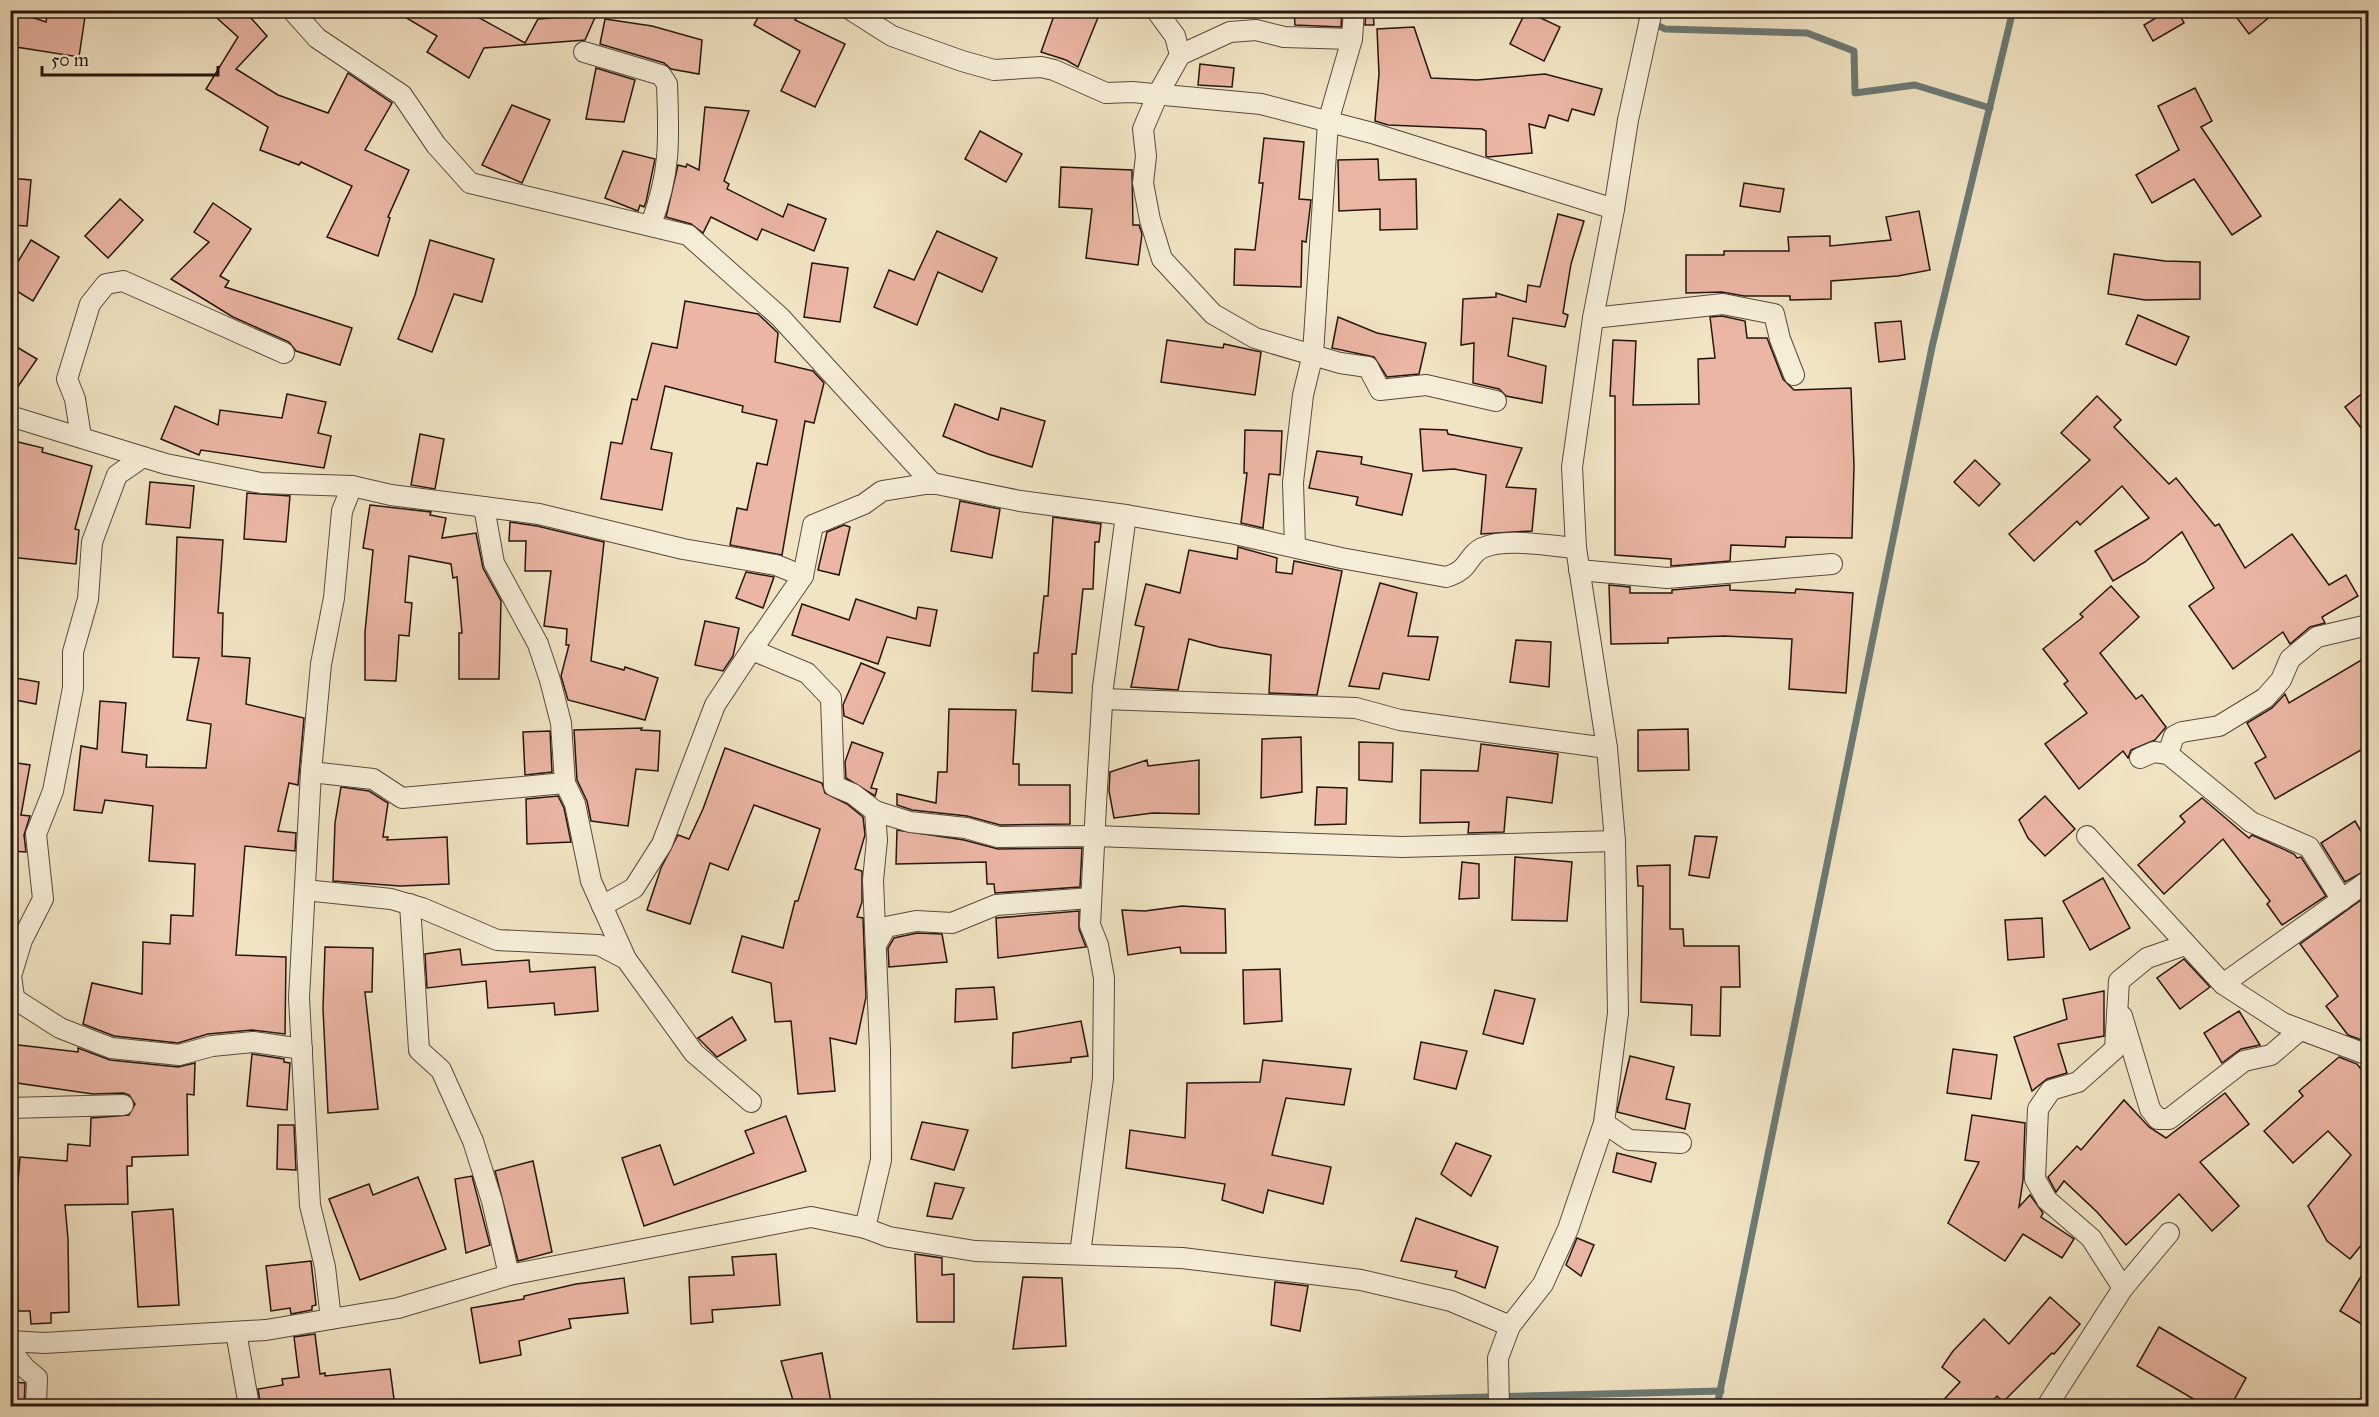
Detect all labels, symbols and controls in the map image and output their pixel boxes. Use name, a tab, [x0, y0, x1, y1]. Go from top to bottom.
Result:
scale bar	[42, 39, 218, 77]
text: 50 m	[51, 49, 89, 71]

